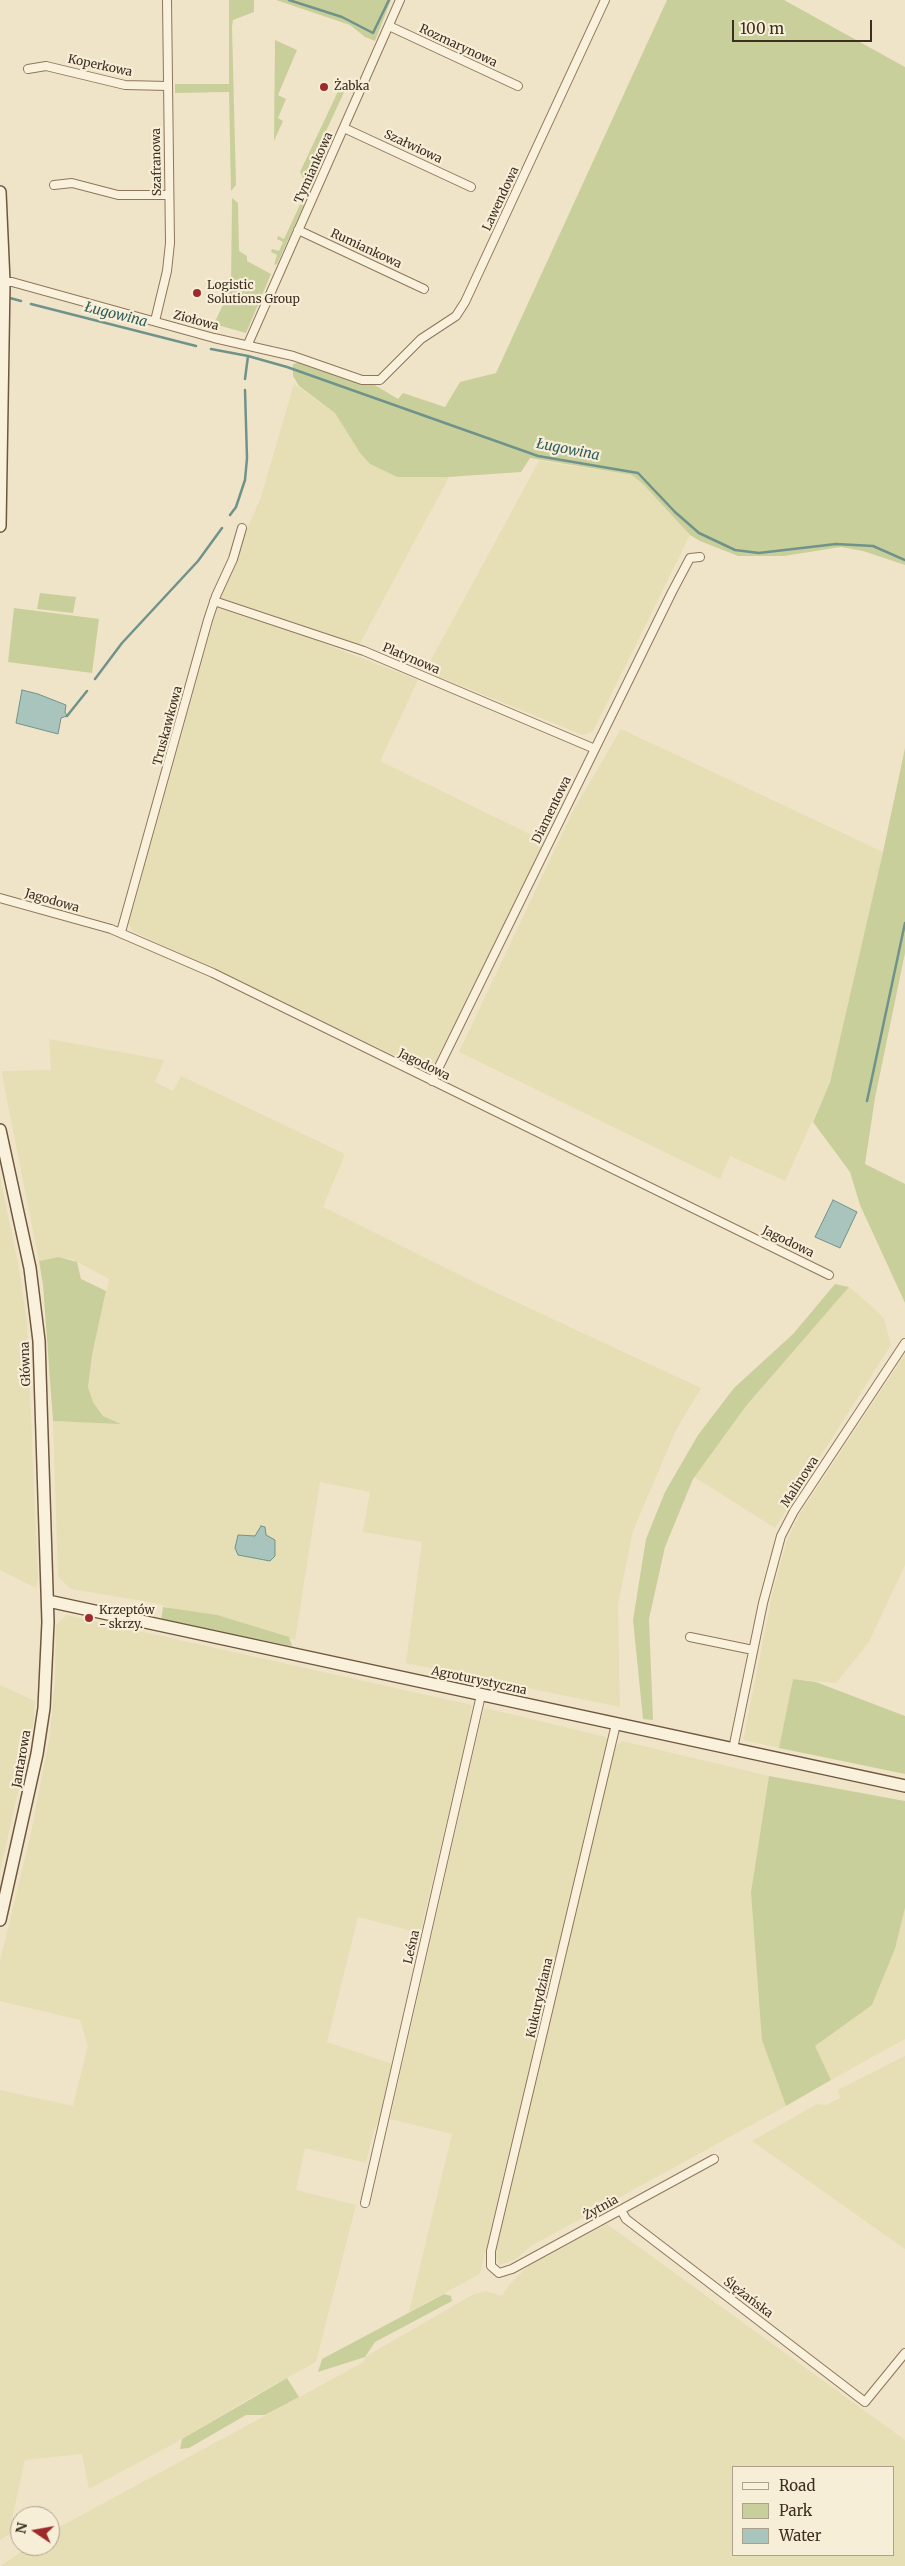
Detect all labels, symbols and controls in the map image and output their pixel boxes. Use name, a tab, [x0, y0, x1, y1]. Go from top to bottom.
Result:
scale bar	[735, 10, 875, 42]
text: 100 m	[740, 19, 784, 38]
street label: Rozmarynowa	[417, 22, 499, 70]
street label: Koperkowa	[67, 52, 133, 80]
place label: Żabka	[334, 80, 369, 94]
marker: Żabka	[318, 81, 330, 93]
street label: Szałwiowa	[382, 127, 444, 167]
street label: Szafranowa	[149, 128, 165, 196]
street label: Tymiankowa	[292, 130, 336, 206]
street label: Lawendowa	[480, 165, 522, 233]
street label: Rumiankowa	[328, 226, 404, 272]
place label: Logistic Solutions Group	[207, 279, 300, 307]
marker: Logistic Solutions Group	[191, 287, 203, 299]
water label: Ługowina	[83, 299, 149, 331]
street label: Ziołowa	[172, 308, 220, 334]
water label: Ługowina	[535, 436, 601, 464]
street label: Platynowa	[380, 640, 442, 678]
street label: Truskawkowa	[150, 685, 186, 767]
street label: Diamentowa	[529, 774, 575, 846]
street label: Jagodowa	[23, 886, 81, 916]
street label: Jagodowa	[396, 1046, 452, 1084]
street label: Jagodowa	[760, 1223, 816, 1261]
street label: Główna	[18, 1341, 34, 1387]
street label: Malinowa	[778, 1454, 822, 1510]
place label: Krzeptów - skrzy.	[99, 1604, 155, 1632]
marker: Krzeptów - skrzy.	[83, 1612, 95, 1624]
street label: Agroturystyczna	[430, 1664, 528, 1698]
street label: Jantarowa	[10, 1729, 34, 1789]
street label: Leśna	[401, 1929, 423, 1965]
street label: Kukurydziana	[524, 1957, 556, 2039]
street label: Żytnia	[581, 2193, 621, 2223]
street label: Ślężańska	[721, 2275, 775, 2321]
legend	[732, 2466, 895, 2556]
text: Road	[779, 2476, 815, 2495]
text: Park	[779, 2501, 812, 2520]
north arrow	[10, 2506, 60, 2556]
text: N	[11, 2521, 31, 2535]
text: Water	[779, 2526, 821, 2545]

